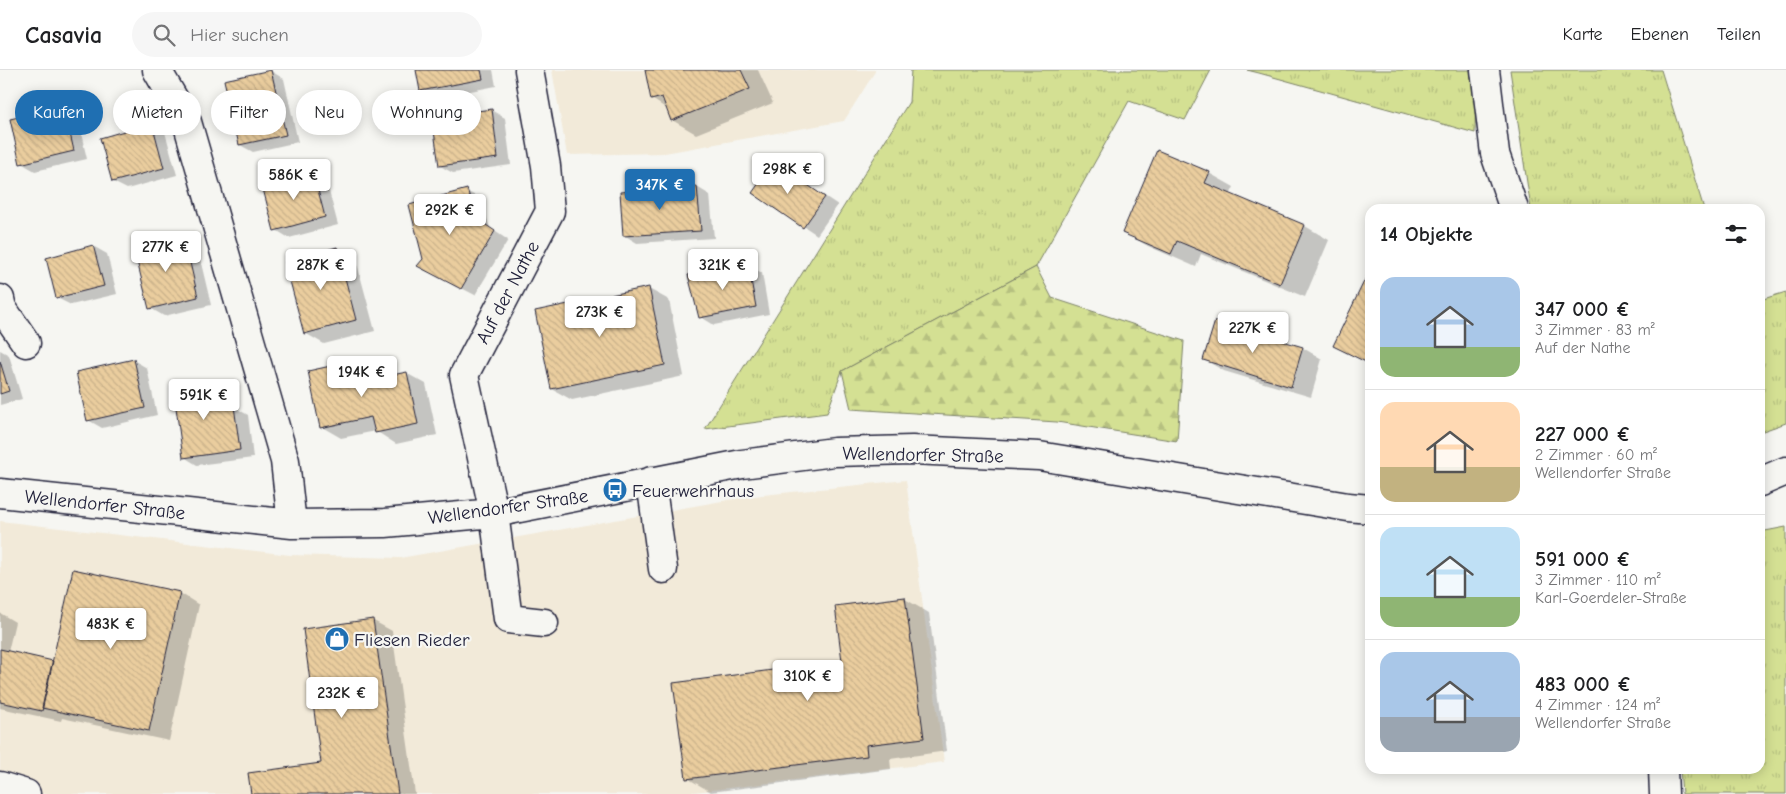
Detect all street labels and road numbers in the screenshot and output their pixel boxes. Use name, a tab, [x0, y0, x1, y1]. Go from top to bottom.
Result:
street label: Auf der Nathe	[472, 237, 544, 348]
street label: Wellendorfer Straße	[842, 443, 1004, 467]
street label: Wellendorfer Straße	[427, 485, 590, 529]
street label: Wellendorfer Straße	[23, 486, 186, 524]

